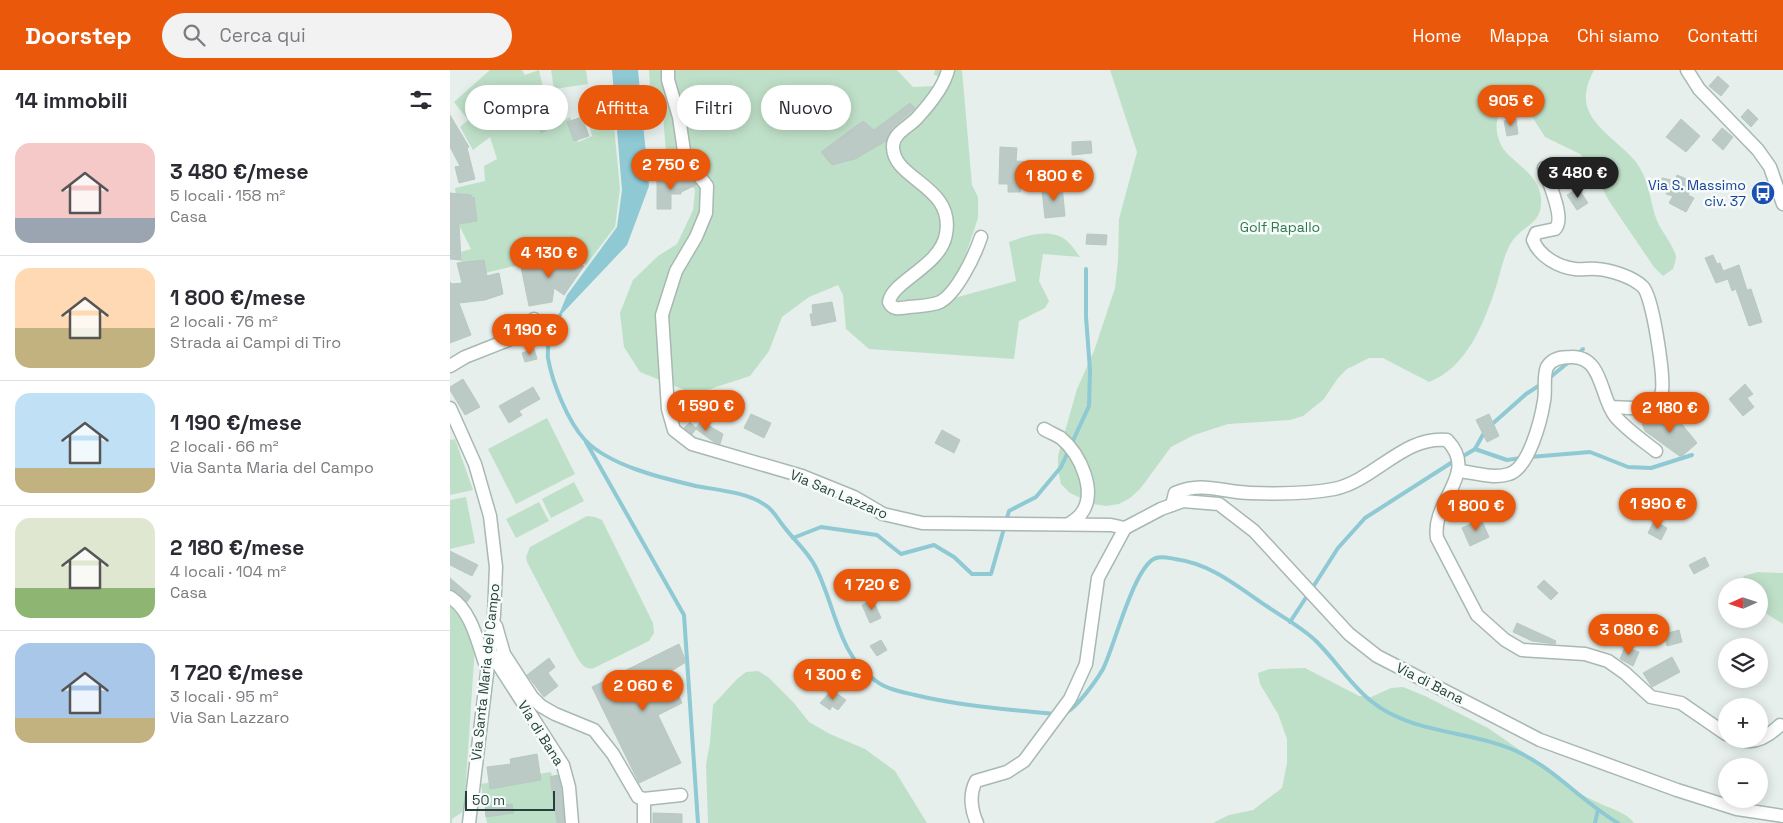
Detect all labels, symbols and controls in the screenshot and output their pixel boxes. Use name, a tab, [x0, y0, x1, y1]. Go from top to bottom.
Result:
search box	[162, 13, 512, 58]
text: Doorstep	[25, 20, 132, 51]
icon: search	[180, 21, 208, 49]
text: Cerca qui	[220, 23, 306, 48]
text: Home	[1412, 24, 1462, 47]
text: Mappa	[1490, 24, 1549, 47]
text: Chi siamo	[1577, 24, 1659, 47]
text: Contatti	[1687, 24, 1758, 47]
chip: Compra	[465, 85, 568, 130]
chip: Affitta	[578, 85, 667, 130]
chip: Filtri	[677, 85, 751, 130]
chip: Nuovo	[761, 85, 851, 130]
pin: 905 €	[1476, 85, 1546, 127]
icon: filters	[407, 86, 435, 114]
text: 14 immobili	[15, 87, 128, 114]
text: 905 €	[1489, 90, 1533, 111]
pin: 2 750 €	[625, 148, 717, 191]
text: 2 750 €	[642, 154, 700, 175]
pin: 3 480 €	[1532, 156, 1624, 199]
text: 3 480 €/mese	[170, 158, 309, 185]
pin: 1 800 €	[1008, 160, 1100, 202]
text: 3 480 €	[1549, 162, 1607, 183]
icon: home	[55, 163, 115, 223]
text: 1 800 €	[1026, 165, 1082, 186]
place label: Via S. Massimo civ. 37	[1648, 176, 1746, 210]
bus stop icon: Via S. Massimo civ. 37	[1750, 180, 1776, 206]
text: 5 locali · 158 m²	[170, 185, 285, 206]
text: Casa	[170, 206, 207, 227]
park label: Golf Rapallo	[1240, 218, 1320, 236]
pin: 4 130 €	[503, 236, 595, 279]
text: 4 130 €	[521, 242, 577, 263]
text: 1 800 €/mese	[170, 284, 306, 311]
icon: home	[55, 288, 115, 348]
text: 2 locali · 76 m²	[170, 311, 278, 332]
pin: 1 190 €	[484, 314, 576, 356]
text: 1 190 €	[503, 319, 557, 340]
text: Strada ai Campi di Tiro	[170, 332, 341, 353]
pin: 1 590 €	[660, 390, 752, 432]
pin: 2 180 €	[1624, 392, 1716, 434]
text: 1 590 €	[678, 395, 734, 416]
text: 2 180 €	[1642, 397, 1698, 418]
text: 1 190 €/mese	[170, 409, 302, 436]
icon: home	[55, 413, 115, 473]
text: 2 locali · 66 m²	[170, 436, 279, 457]
text: Via Santa Maria del Campo	[170, 457, 374, 478]
street label: Via San Lazzaro	[787, 465, 891, 523]
pin: 1 990 €	[1612, 488, 1704, 530]
pin: 1 800 €	[1430, 490, 1522, 532]
text: 1 990 €	[1630, 493, 1686, 514]
text: 1 800 €	[1448, 495, 1504, 516]
text: 2 180 €/mese	[170, 534, 304, 561]
icon: home	[55, 538, 115, 598]
text: 4 locali · 104 m²	[170, 561, 286, 582]
pin: 1 720 €	[826, 568, 918, 611]
text: 1 720 €	[845, 574, 899, 595]
north arrow	[1718, 578, 1768, 628]
map controls	[1718, 578, 1768, 808]
text: Casa	[170, 582, 207, 603]
street label: Via Santa Maria del Campo	[467, 582, 503, 762]
pin: 3 080 €	[1583, 614, 1675, 656]
text: 3 080 €	[1599, 619, 1659, 640]
button: layers	[1718, 638, 1768, 688]
pin: 1 300 €	[787, 658, 879, 701]
street label: Via di Bana	[1393, 658, 1467, 708]
text: 1 720 €/mese	[170, 659, 303, 686]
icon: home	[55, 663, 115, 723]
text: 1 300 €	[805, 664, 861, 685]
pin: 2 060 €	[597, 670, 689, 712]
text: 2 060 €	[613, 675, 673, 696]
text: 3 locali · 95 m²	[170, 686, 279, 707]
street label: Via di Bana	[514, 697, 568, 769]
button: +	[1718, 698, 1768, 748]
text: Via San Lazzaro	[170, 707, 289, 728]
button: −	[1718, 758, 1768, 808]
scale bar	[465, 788, 555, 811]
text: 50 m	[472, 791, 505, 809]

